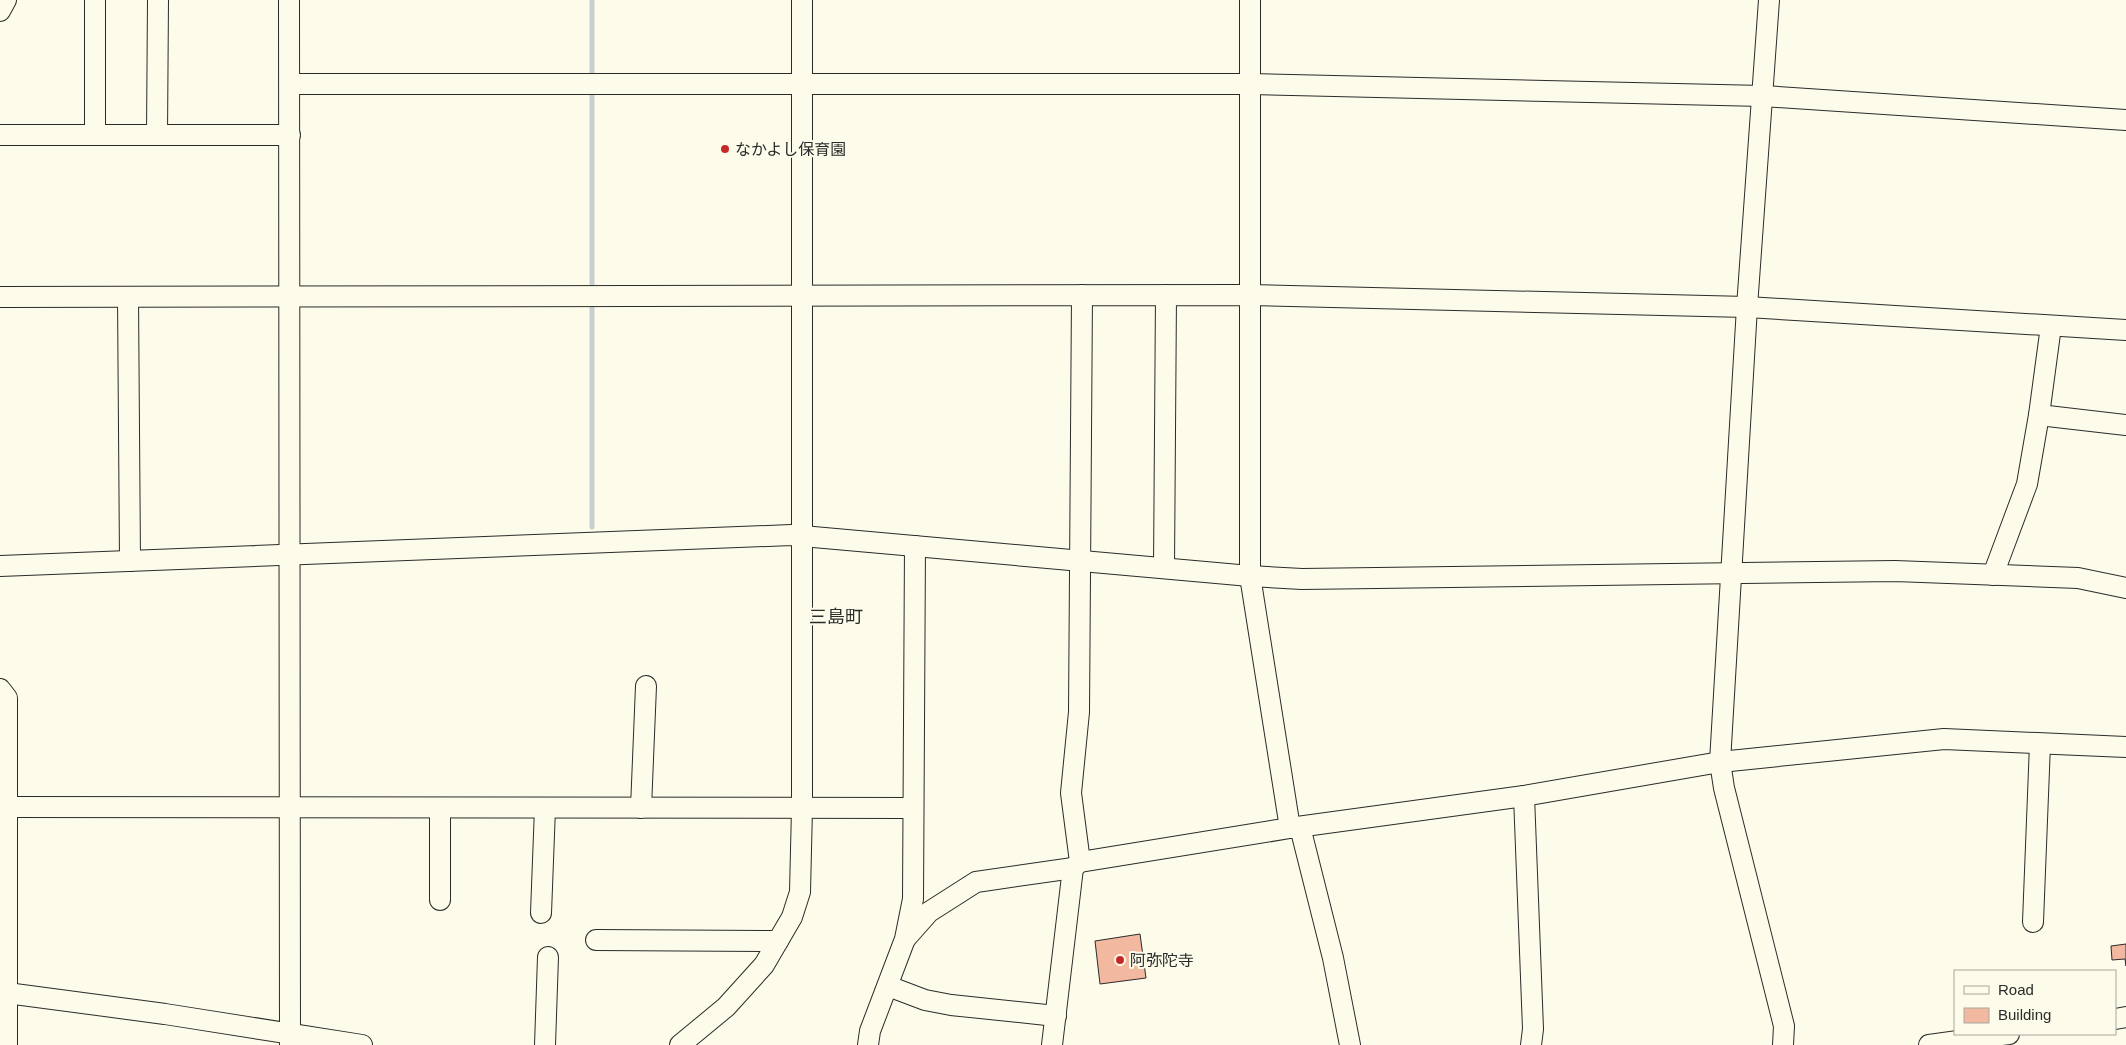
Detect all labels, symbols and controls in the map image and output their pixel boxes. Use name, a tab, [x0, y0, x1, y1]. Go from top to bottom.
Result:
place label: なかよし保育園	[735, 141, 846, 158]
marker: なかよし保育園	[719, 143, 731, 155]
district label: 三島町	[809, 607, 863, 627]
place label: 阿弥陀寺	[1130, 952, 1194, 969]
marker: 阿弥陀寺	[1114, 954, 1126, 966]
legend	[1954, 970, 2116, 1035]
text: Road	[1998, 981, 2034, 998]
text: Building	[1998, 1006, 2051, 1023]

